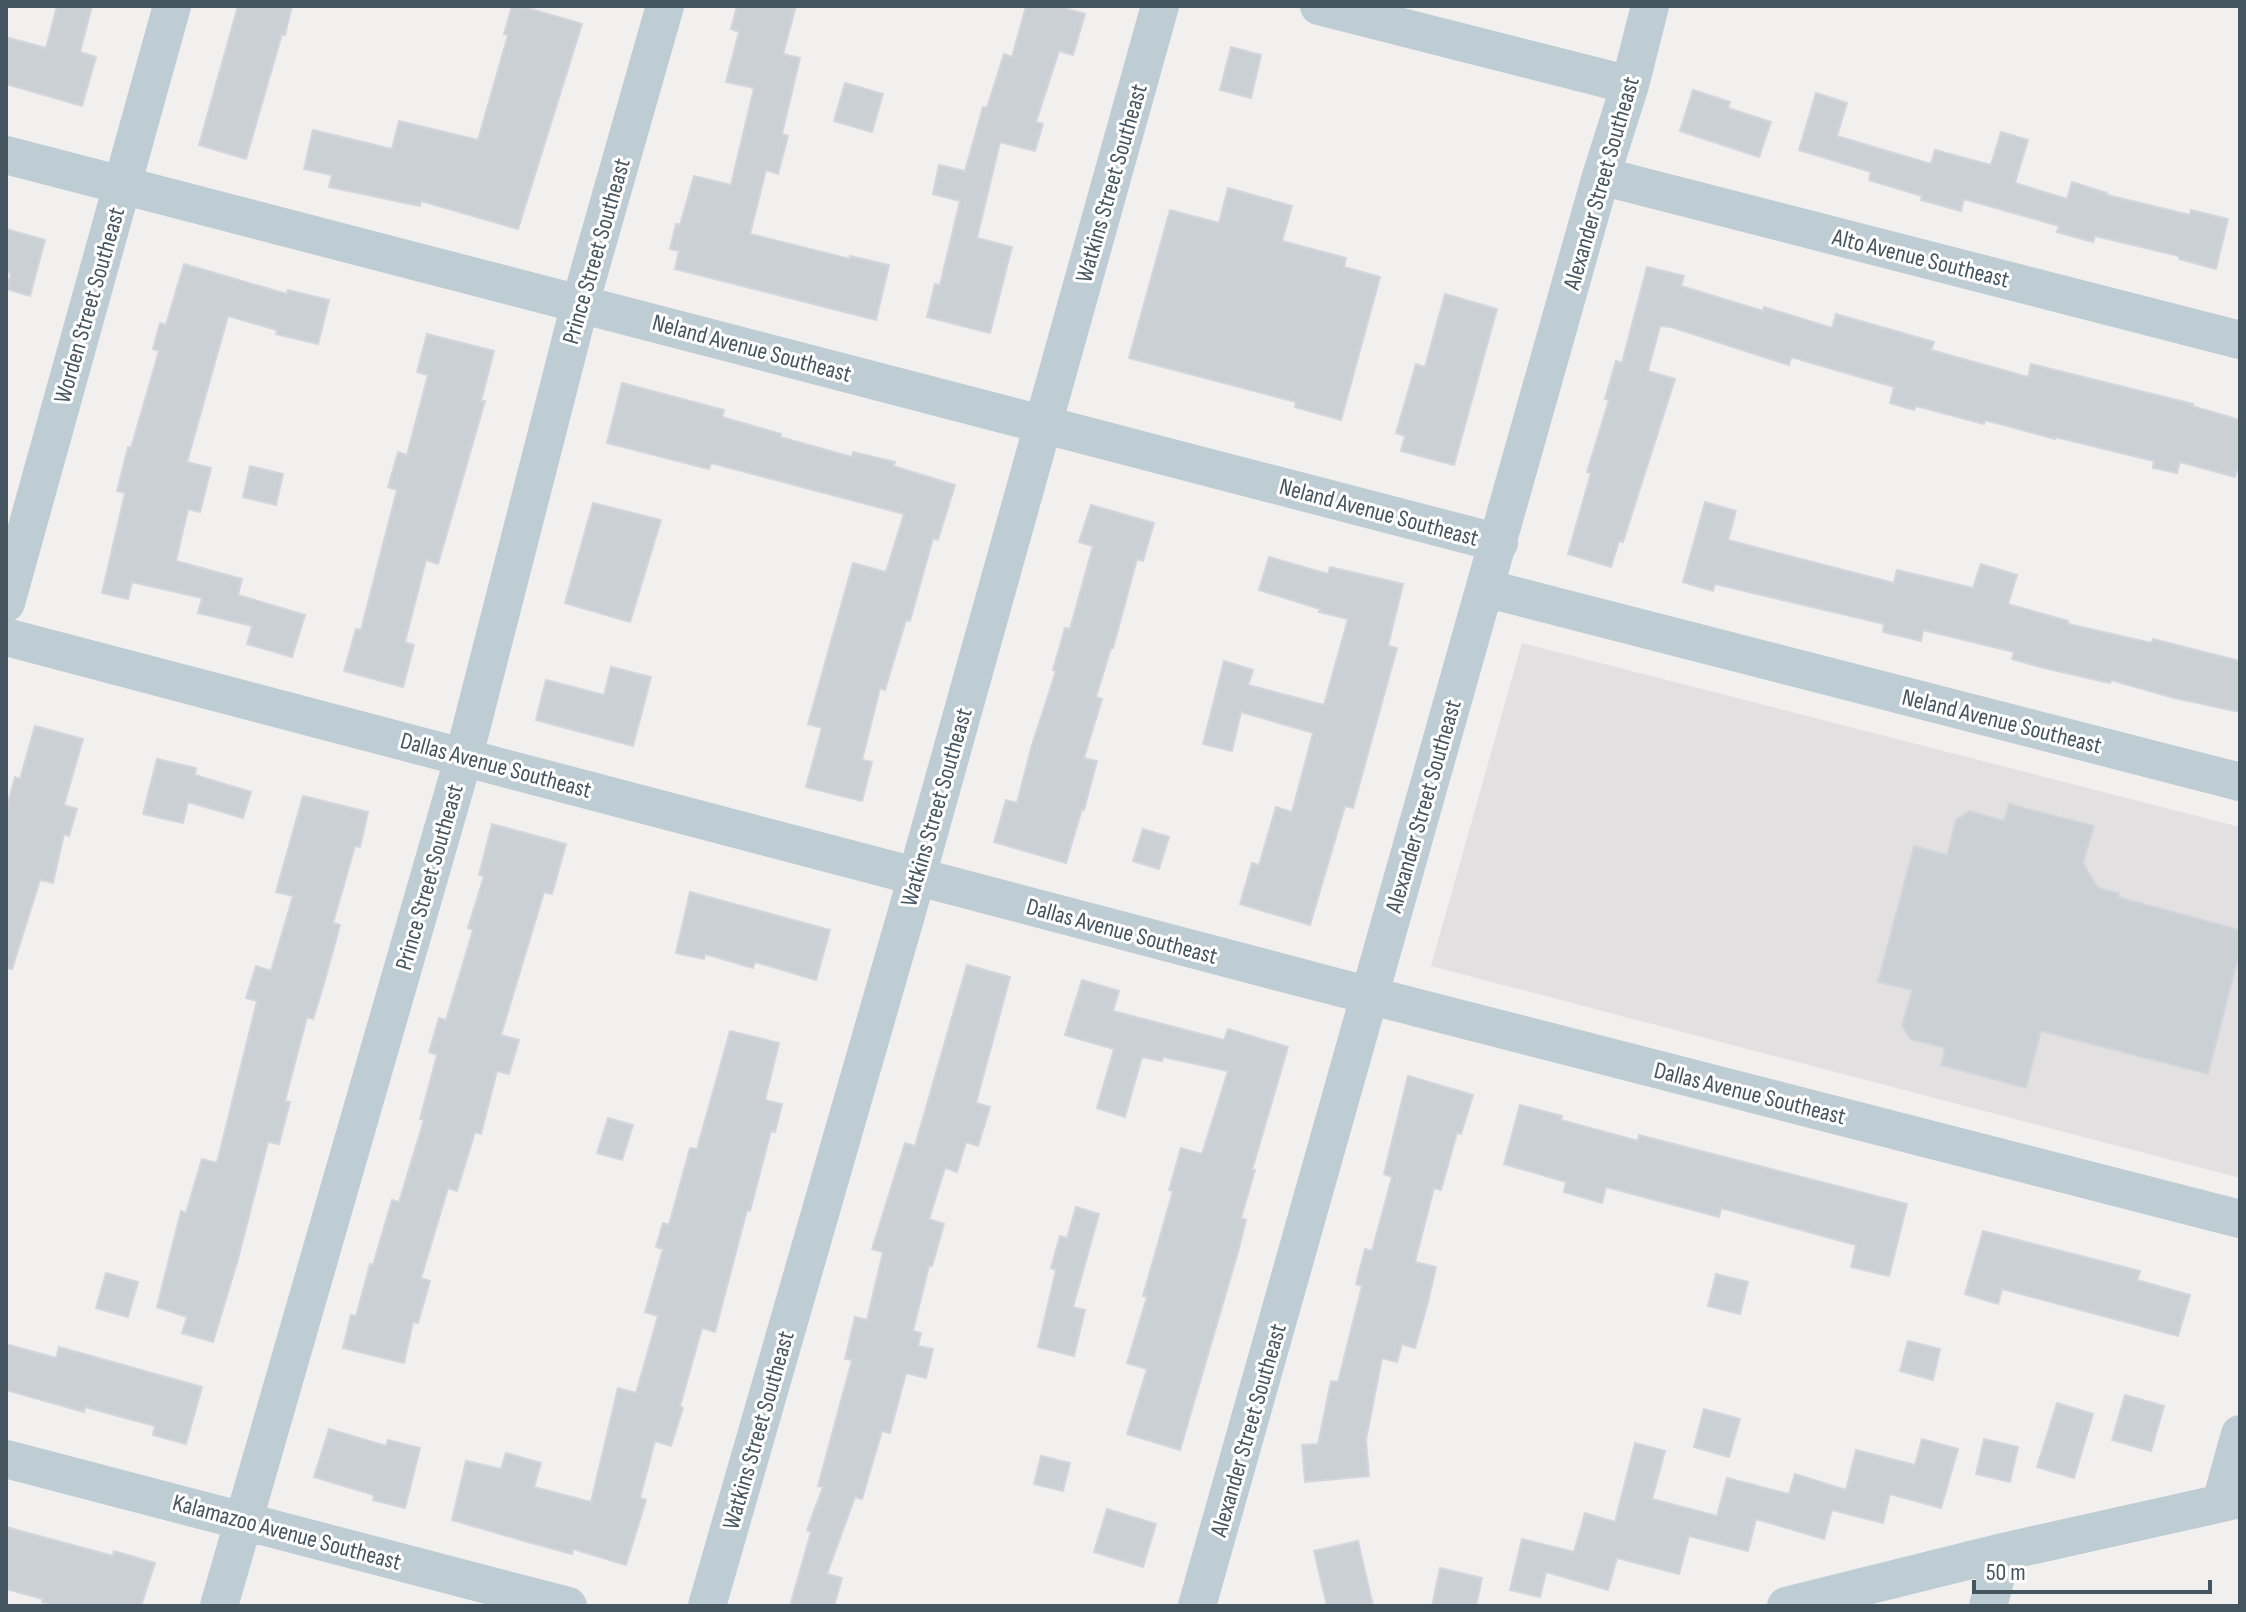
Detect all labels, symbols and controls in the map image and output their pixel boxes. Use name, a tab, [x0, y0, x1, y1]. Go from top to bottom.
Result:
street label: Alexander Street Southeast	[1557, 73, 1646, 294]
street label: Watkins Street Southeast	[1069, 81, 1154, 286]
street label: Prince Street Southeast	[556, 155, 637, 347]
street label: Worden Street Southeast	[48, 204, 131, 406]
street label: Alto Avenue Southeast	[1829, 222, 2012, 294]
street label: Neland Avenue Southeast	[649, 308, 855, 389]
street label: Neland Avenue Southeast	[1276, 472, 1482, 553]
street label: Neland Avenue Southeast	[1899, 683, 2105, 760]
street label: Alexander Street Southeast	[1379, 696, 1468, 917]
street label: Watkins Street Southeast	[894, 705, 979, 910]
street label: Dallas Avenue Southeast	[397, 726, 595, 805]
street label: Prince Street Southeast	[389, 781, 470, 973]
street label: Dallas Avenue Southeast	[1023, 892, 1221, 971]
street label: Dallas Avenue Southeast	[1651, 1056, 1849, 1131]
street label: Alexander Street Southeast	[1204, 1320, 1293, 1541]
street label: Watkins Street Southeast	[716, 1328, 801, 1533]
street label: Kalamazoo Avenue Southeast	[169, 1488, 404, 1577]
scale bar	[1974, 1544, 2210, 1594]
text: 50 m	[1986, 1558, 2026, 1587]

